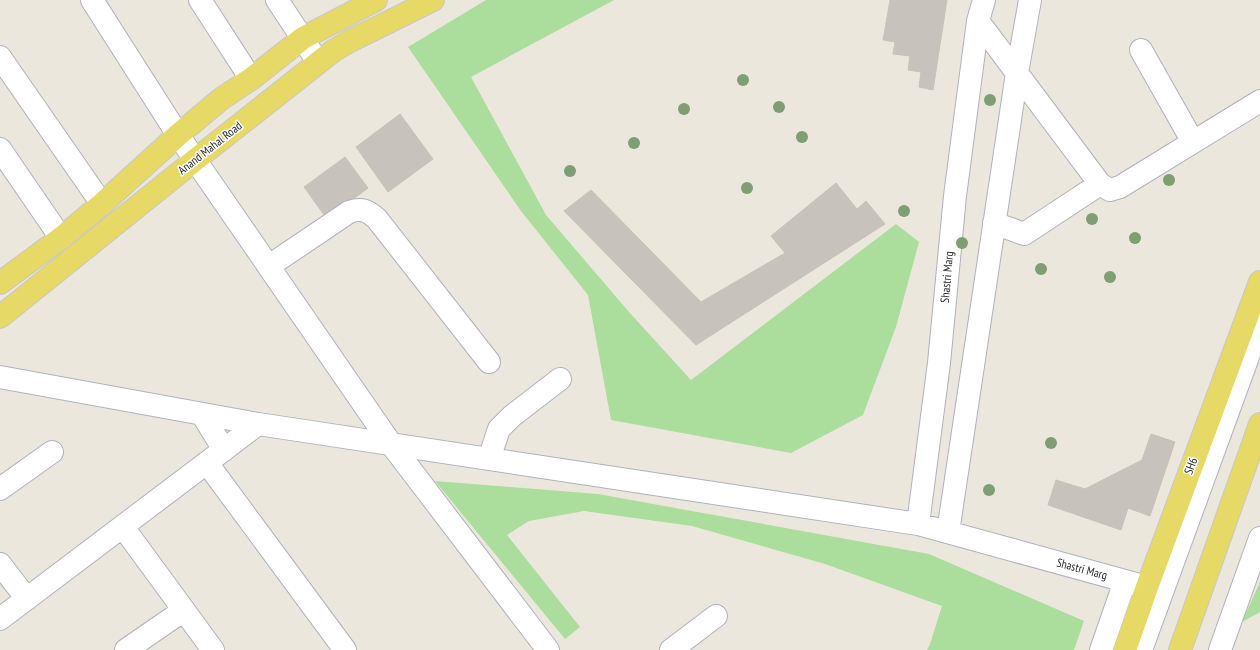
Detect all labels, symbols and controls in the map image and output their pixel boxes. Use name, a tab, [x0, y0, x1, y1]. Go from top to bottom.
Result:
street label: Anand Mahal Road	[175, 118, 245, 177]
street label: Shastri Marg	[937, 250, 956, 303]
street label: SH6	[1181, 455, 1200, 476]
street label: Shastri Marg	[1055, 555, 1109, 582]

